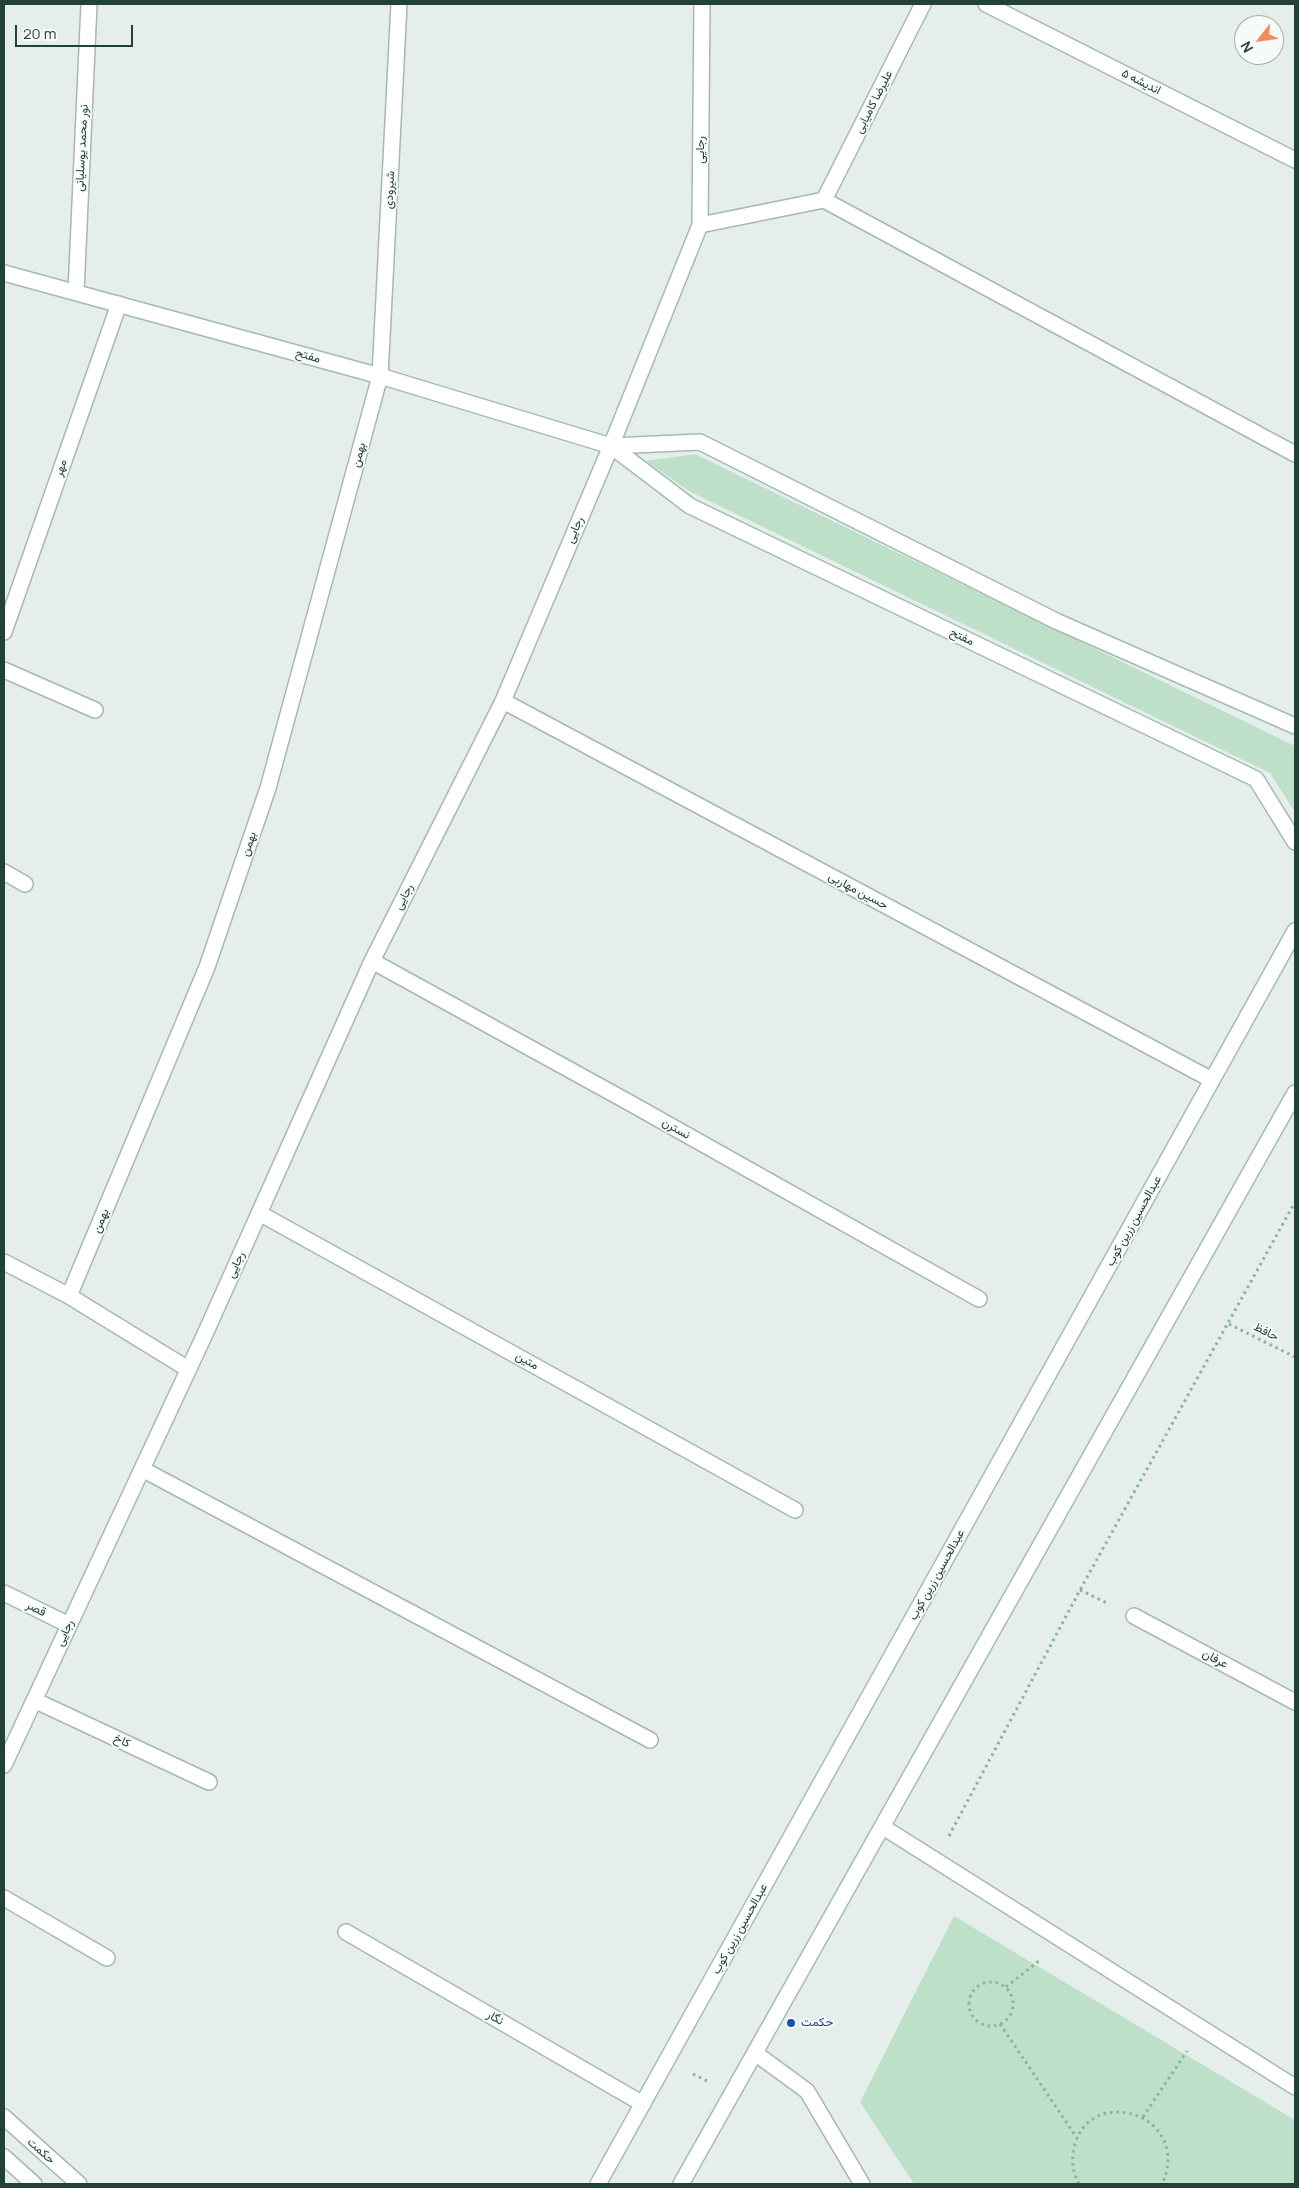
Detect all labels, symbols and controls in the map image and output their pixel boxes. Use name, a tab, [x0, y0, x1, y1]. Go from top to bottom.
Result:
scale bar	[18, 15, 135, 47]
north arrow	[1234, 15, 1284, 65]
text: 20 m	[23, 23, 56, 44]
text: N	[1236, 38, 1257, 56]
street label: اندیشه ۵	[1119, 66, 1163, 98]
street label: علیرضا کامیابی	[852, 68, 896, 136]
street label: نور محمد یوسلیانی	[73, 104, 91, 192]
street label: رجایی	[694, 136, 708, 164]
street label: شیرودی	[382, 171, 398, 209]
street label: مفتح	[294, 346, 322, 366]
street label: بهمن	[349, 441, 369, 469]
street label: مهر	[51, 458, 71, 478]
street label: رجایی	[563, 515, 587, 545]
street label: مفتح	[948, 625, 976, 649]
street label: بهمن	[238, 830, 260, 858]
street label: حسین مهاربی	[826, 869, 890, 913]
street label: رجایی	[391, 881, 417, 913]
street label: نسترن	[659, 1115, 693, 1143]
street label: عبدالحسین زرین کوب	[1103, 1173, 1165, 1269]
street label: بهمن	[89, 1207, 113, 1235]
street label: رجایی	[224, 1250, 248, 1280]
street label: حافظ	[1251, 1320, 1281, 1344]
street label: متین	[513, 1349, 541, 1373]
street label: عبدالحسین زرین کوب	[906, 1527, 968, 1623]
street label: قصر	[24, 1598, 48, 1620]
street label: رجایی	[53, 1617, 77, 1649]
street label: عرفان	[1200, 1646, 1230, 1672]
street label: کاخ	[111, 1731, 133, 1751]
street label: عبدالحسین زرین کوب	[709, 1881, 771, 1977]
street label: نگار	[484, 2008, 506, 2028]
place label: حکمت	[801, 2016, 833, 2030]
marker: حکمت	[785, 2017, 797, 2029]
street label: حکمت	[24, 2135, 58, 2167]

